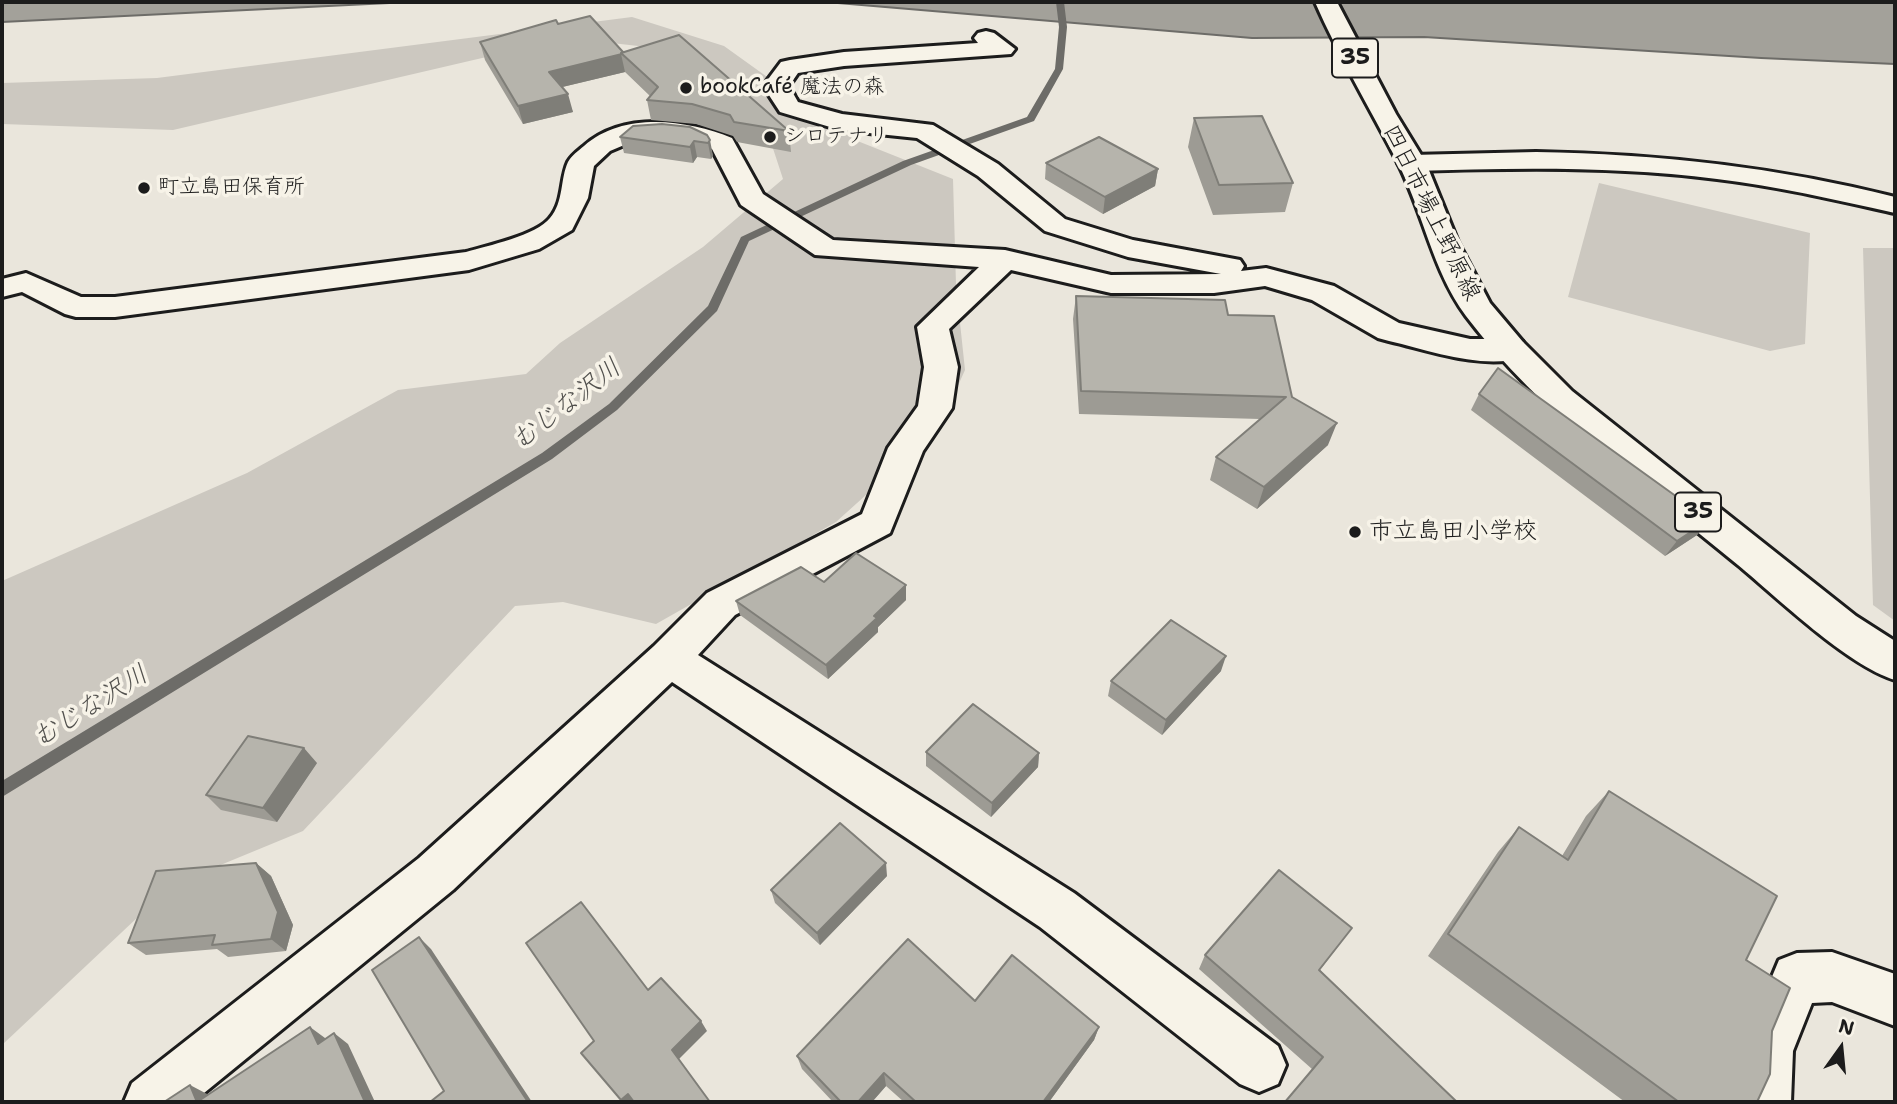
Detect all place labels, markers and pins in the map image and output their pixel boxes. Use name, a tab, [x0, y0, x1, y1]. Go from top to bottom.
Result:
place label: bookCafé 魔法の森	[700, 75, 884, 101]
marker: bookCafé 魔法の森	[678, 80, 694, 96]
place label: シロテナリ	[784, 124, 889, 150]
marker: シロテナリ	[762, 129, 778, 145]
place label: 町立島田保育所	[158, 175, 305, 201]
marker: 町立島田保育所	[136, 180, 152, 196]
place label: 市立島田小学校	[1369, 518, 1537, 546]
marker: 市立島田小学校	[1347, 524, 1363, 540]

